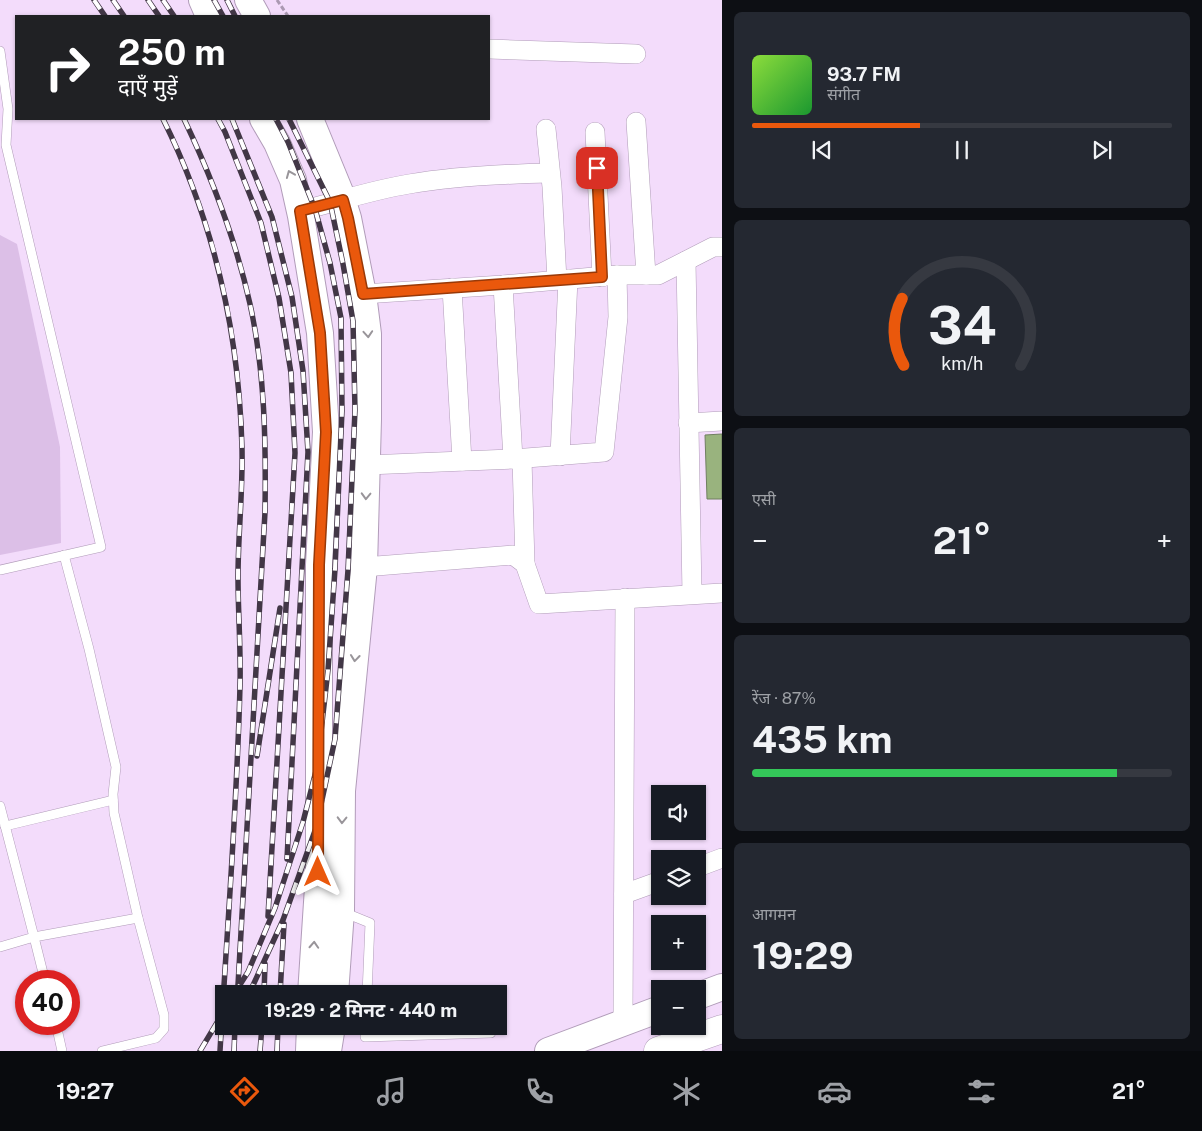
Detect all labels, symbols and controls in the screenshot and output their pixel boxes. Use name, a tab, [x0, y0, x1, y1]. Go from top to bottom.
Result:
text: 250 m	[118, 32, 226, 73]
icon: right	[35, 35, 100, 100]
text: 93.7 FM	[827, 63, 901, 85]
text: दाएँ मुड़ें	[118, 74, 178, 100]
text: संगीत	[827, 85, 860, 104]
icon: previous	[808, 136, 836, 164]
icon: pause	[948, 136, 976, 164]
icon: next	[1088, 136, 1116, 164]
pin	[576, 147, 618, 189]
icon: arrive	[583, 154, 611, 182]
one-way arrow	[286, 170, 296, 179]
text: 34	[928, 295, 996, 356]
one-way arrow	[362, 330, 373, 338]
text: km/h	[941, 353, 983, 374]
text: एसी	[752, 490, 776, 509]
one-way arrow	[361, 492, 371, 500]
text: 21°	[933, 518, 991, 563]
text: −	[752, 524, 768, 557]
text: +	[1156, 524, 1172, 557]
one-way arrow	[350, 654, 361, 662]
text: रेंज · 87%	[752, 689, 816, 708]
text: 435 km	[752, 717, 892, 762]
map controls	[651, 785, 706, 1035]
button: sound	[651, 785, 706, 840]
one-way arrow	[337, 816, 347, 824]
position arrow	[291, 845, 343, 897]
button: layers	[651, 850, 706, 905]
text: आगमन	[752, 905, 796, 924]
button: +	[651, 915, 706, 970]
text: 19:29	[752, 933, 853, 978]
one-way arrow	[309, 941, 320, 949]
speed limit sign: 40	[15, 970, 80, 1035]
button: −	[651, 980, 706, 1035]
text: 19:29 · 2 मिनट · 440 m	[265, 999, 457, 1021]
icon: directions	[227, 1074, 262, 1109]
icon: music	[374, 1074, 409, 1109]
icon: phone	[522, 1074, 557, 1109]
icon: climate	[669, 1074, 704, 1109]
icon: car	[817, 1074, 852, 1109]
icon: filters	[964, 1074, 999, 1109]
text: 19:27	[56, 1078, 114, 1104]
text: 21°	[1112, 1078, 1146, 1104]

